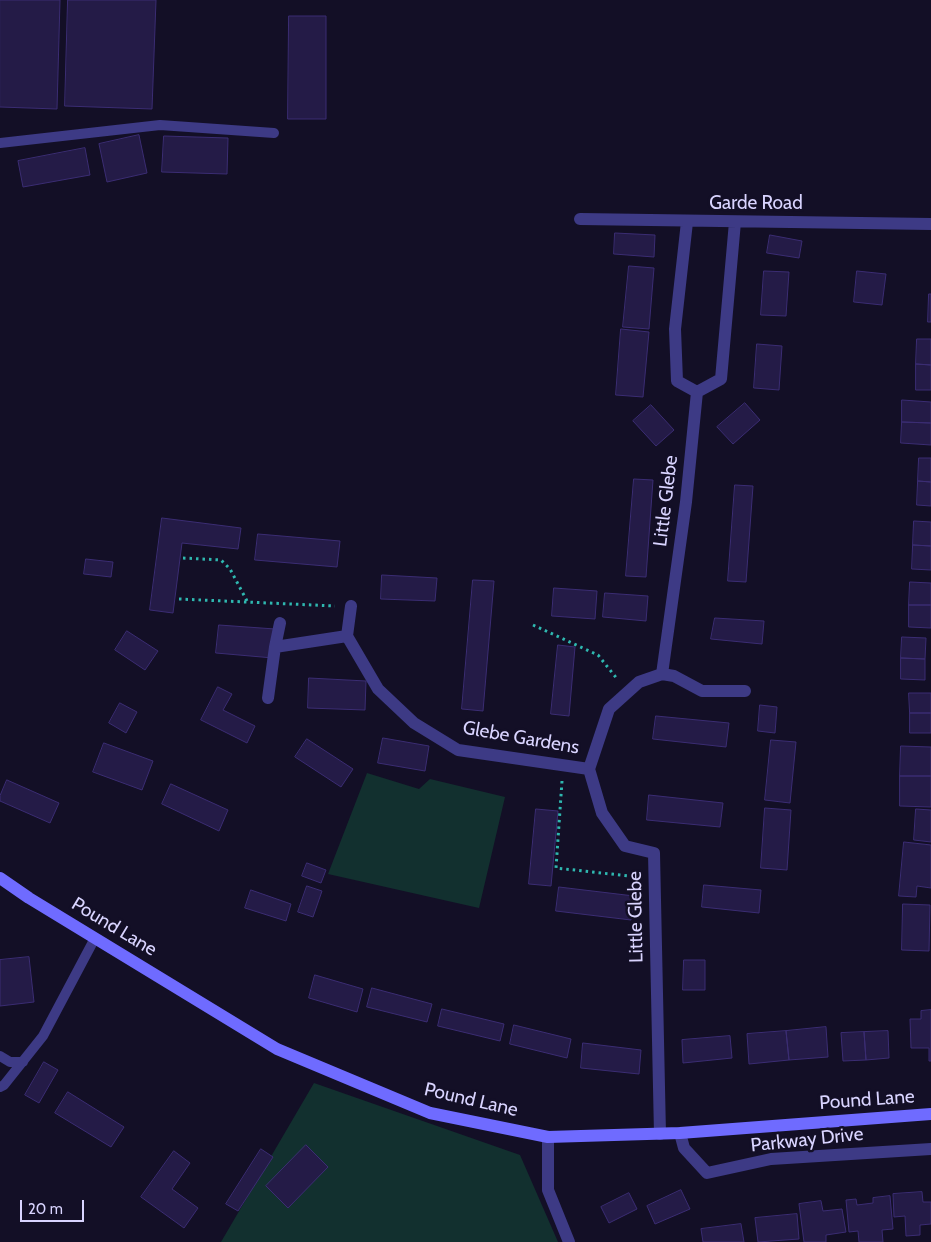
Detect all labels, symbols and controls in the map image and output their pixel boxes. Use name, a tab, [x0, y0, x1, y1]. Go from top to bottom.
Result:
street label: Garde Road	[709, 192, 803, 214]
street label: Little Glebe	[649, 454, 683, 548]
street label: Glebe Gardens	[461, 717, 581, 759]
street label: Little Glebe	[624, 871, 648, 963]
street label: Pound Lane	[67, 893, 161, 961]
street label: Pound Lane	[422, 1078, 520, 1122]
street label: Pound Lane	[819, 1085, 915, 1115]
street label: Parkway Drive	[750, 1123, 864, 1157]
scale bar	[22, 1190, 86, 1222]
text: 20 m	[28, 1200, 63, 1218]

